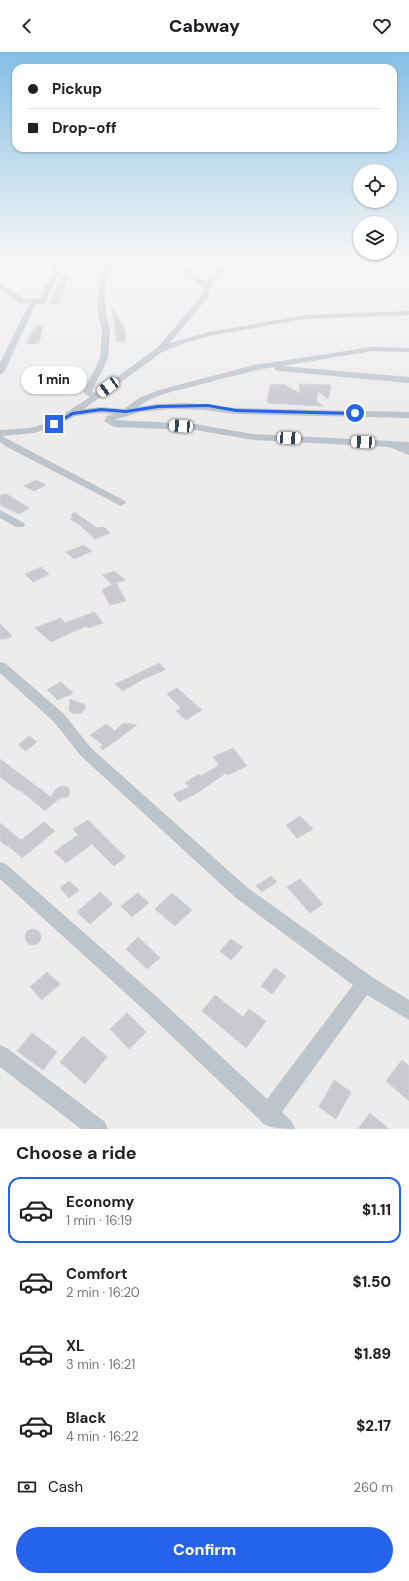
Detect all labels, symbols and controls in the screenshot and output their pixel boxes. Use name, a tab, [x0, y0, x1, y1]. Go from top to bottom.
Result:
text: Cabway	[169, 14, 240, 38]
icon: back	[16, 15, 38, 37]
icon: heart	[371, 15, 393, 37]
text: Pickup	[52, 79, 102, 99]
text: Drop-off	[52, 118, 117, 138]
map controls	[353, 164, 397, 260]
button: locate	[353, 164, 397, 208]
button: layers	[353, 216, 397, 260]
callout: 1 min	[21, 366, 87, 394]
text: 1 min	[38, 371, 70, 388]
car	[95, 375, 121, 399]
route start	[346, 404, 364, 422]
route end	[45, 415, 63, 433]
car	[169, 419, 193, 433]
car	[277, 431, 301, 445]
car	[351, 435, 375, 449]
text: Choose a ride	[16, 1141, 137, 1165]
icon: car	[18, 1192, 54, 1228]
text: Economy	[66, 1192, 134, 1212]
text: $1.11	[362, 1200, 391, 1220]
text: 1 min · 16:19	[66, 1212, 132, 1229]
icon: car	[18, 1264, 54, 1300]
text: Comfort	[66, 1264, 127, 1284]
text: $1.50	[353, 1272, 391, 1292]
text: 2 min · 16:20	[66, 1284, 140, 1301]
icon: car	[18, 1336, 54, 1372]
text: XL	[66, 1336, 84, 1356]
text: $1.89	[354, 1344, 391, 1364]
text: 3 min · 16:21	[66, 1356, 135, 1373]
icon: car	[18, 1408, 54, 1444]
text: Black	[66, 1408, 106, 1428]
text: $2.17	[356, 1416, 391, 1436]
text: 4 min · 16:22	[66, 1428, 139, 1445]
icon: cash	[16, 1476, 38, 1498]
text: Cash	[48, 1477, 83, 1497]
text: 260 m	[353, 1479, 393, 1496]
button: Confirm	[16, 1527, 393, 1573]

